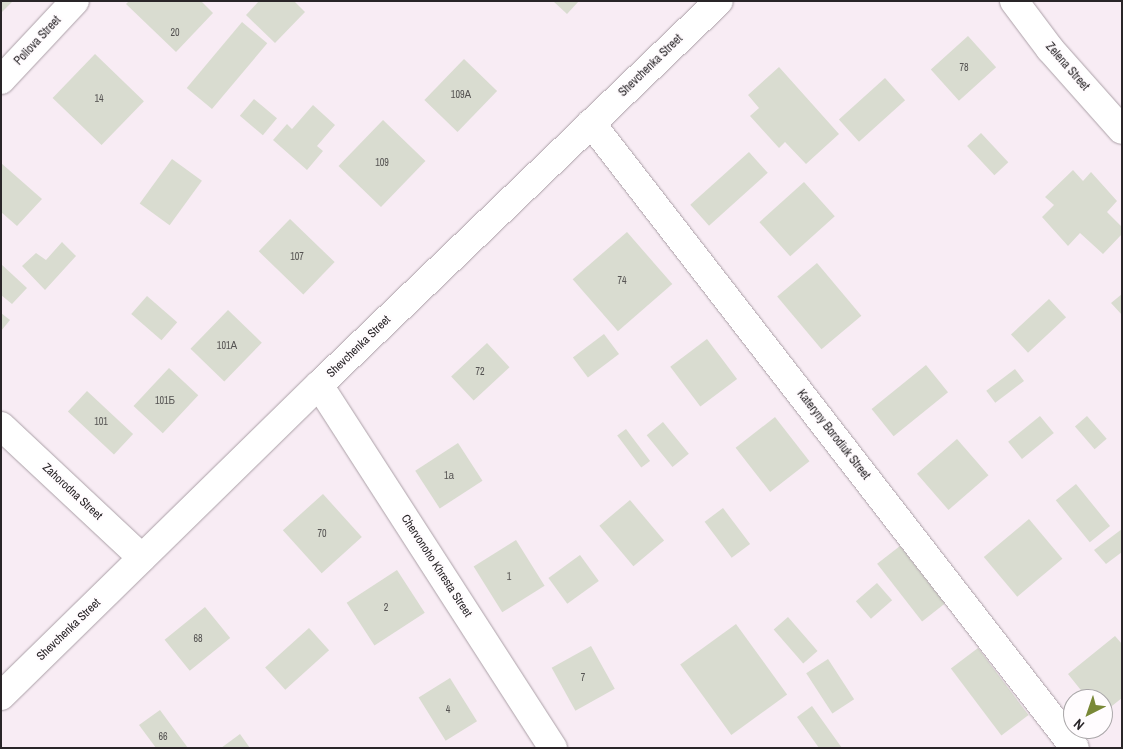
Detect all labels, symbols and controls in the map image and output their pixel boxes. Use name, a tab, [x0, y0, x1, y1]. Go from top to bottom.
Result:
street label: Poliova Street	[12, 13, 64, 69]
house number: 20	[170, 27, 180, 39]
street label: Shevchenka Street	[616, 32, 686, 100]
street label: Zelena Street	[1042, 40, 1092, 94]
house number: 78	[959, 62, 969, 74]
house number: 109А	[451, 89, 471, 101]
house number: 14	[94, 93, 104, 105]
house number: 109	[375, 157, 389, 169]
house number: 107	[290, 251, 304, 263]
house number: 74	[617, 275, 627, 287]
street label: Shevchenka Street	[324, 313, 394, 381]
house number: 101А	[217, 340, 237, 352]
house number: 72	[475, 366, 485, 378]
street label: Kateryny Borodiuk Street	[793, 387, 873, 483]
house number: 101Б	[155, 395, 175, 407]
house number: 101	[94, 416, 108, 428]
street label: Zahorodna Street	[39, 461, 105, 523]
house number: 1а	[444, 470, 454, 482]
street label: Chervonoho Khresta Street	[397, 512, 475, 620]
house number: 70	[317, 528, 327, 540]
house number: 1	[507, 571, 511, 583]
street label: Shevchenka Street	[34, 596, 104, 664]
house number: 2	[384, 602, 388, 614]
house number: 68	[193, 633, 203, 645]
house number: 7	[581, 672, 585, 684]
north arrow	[1063, 689, 1113, 739]
house number: 4	[446, 704, 450, 716]
text: N	[1070, 715, 1088, 734]
house number: 66	[158, 731, 168, 743]

